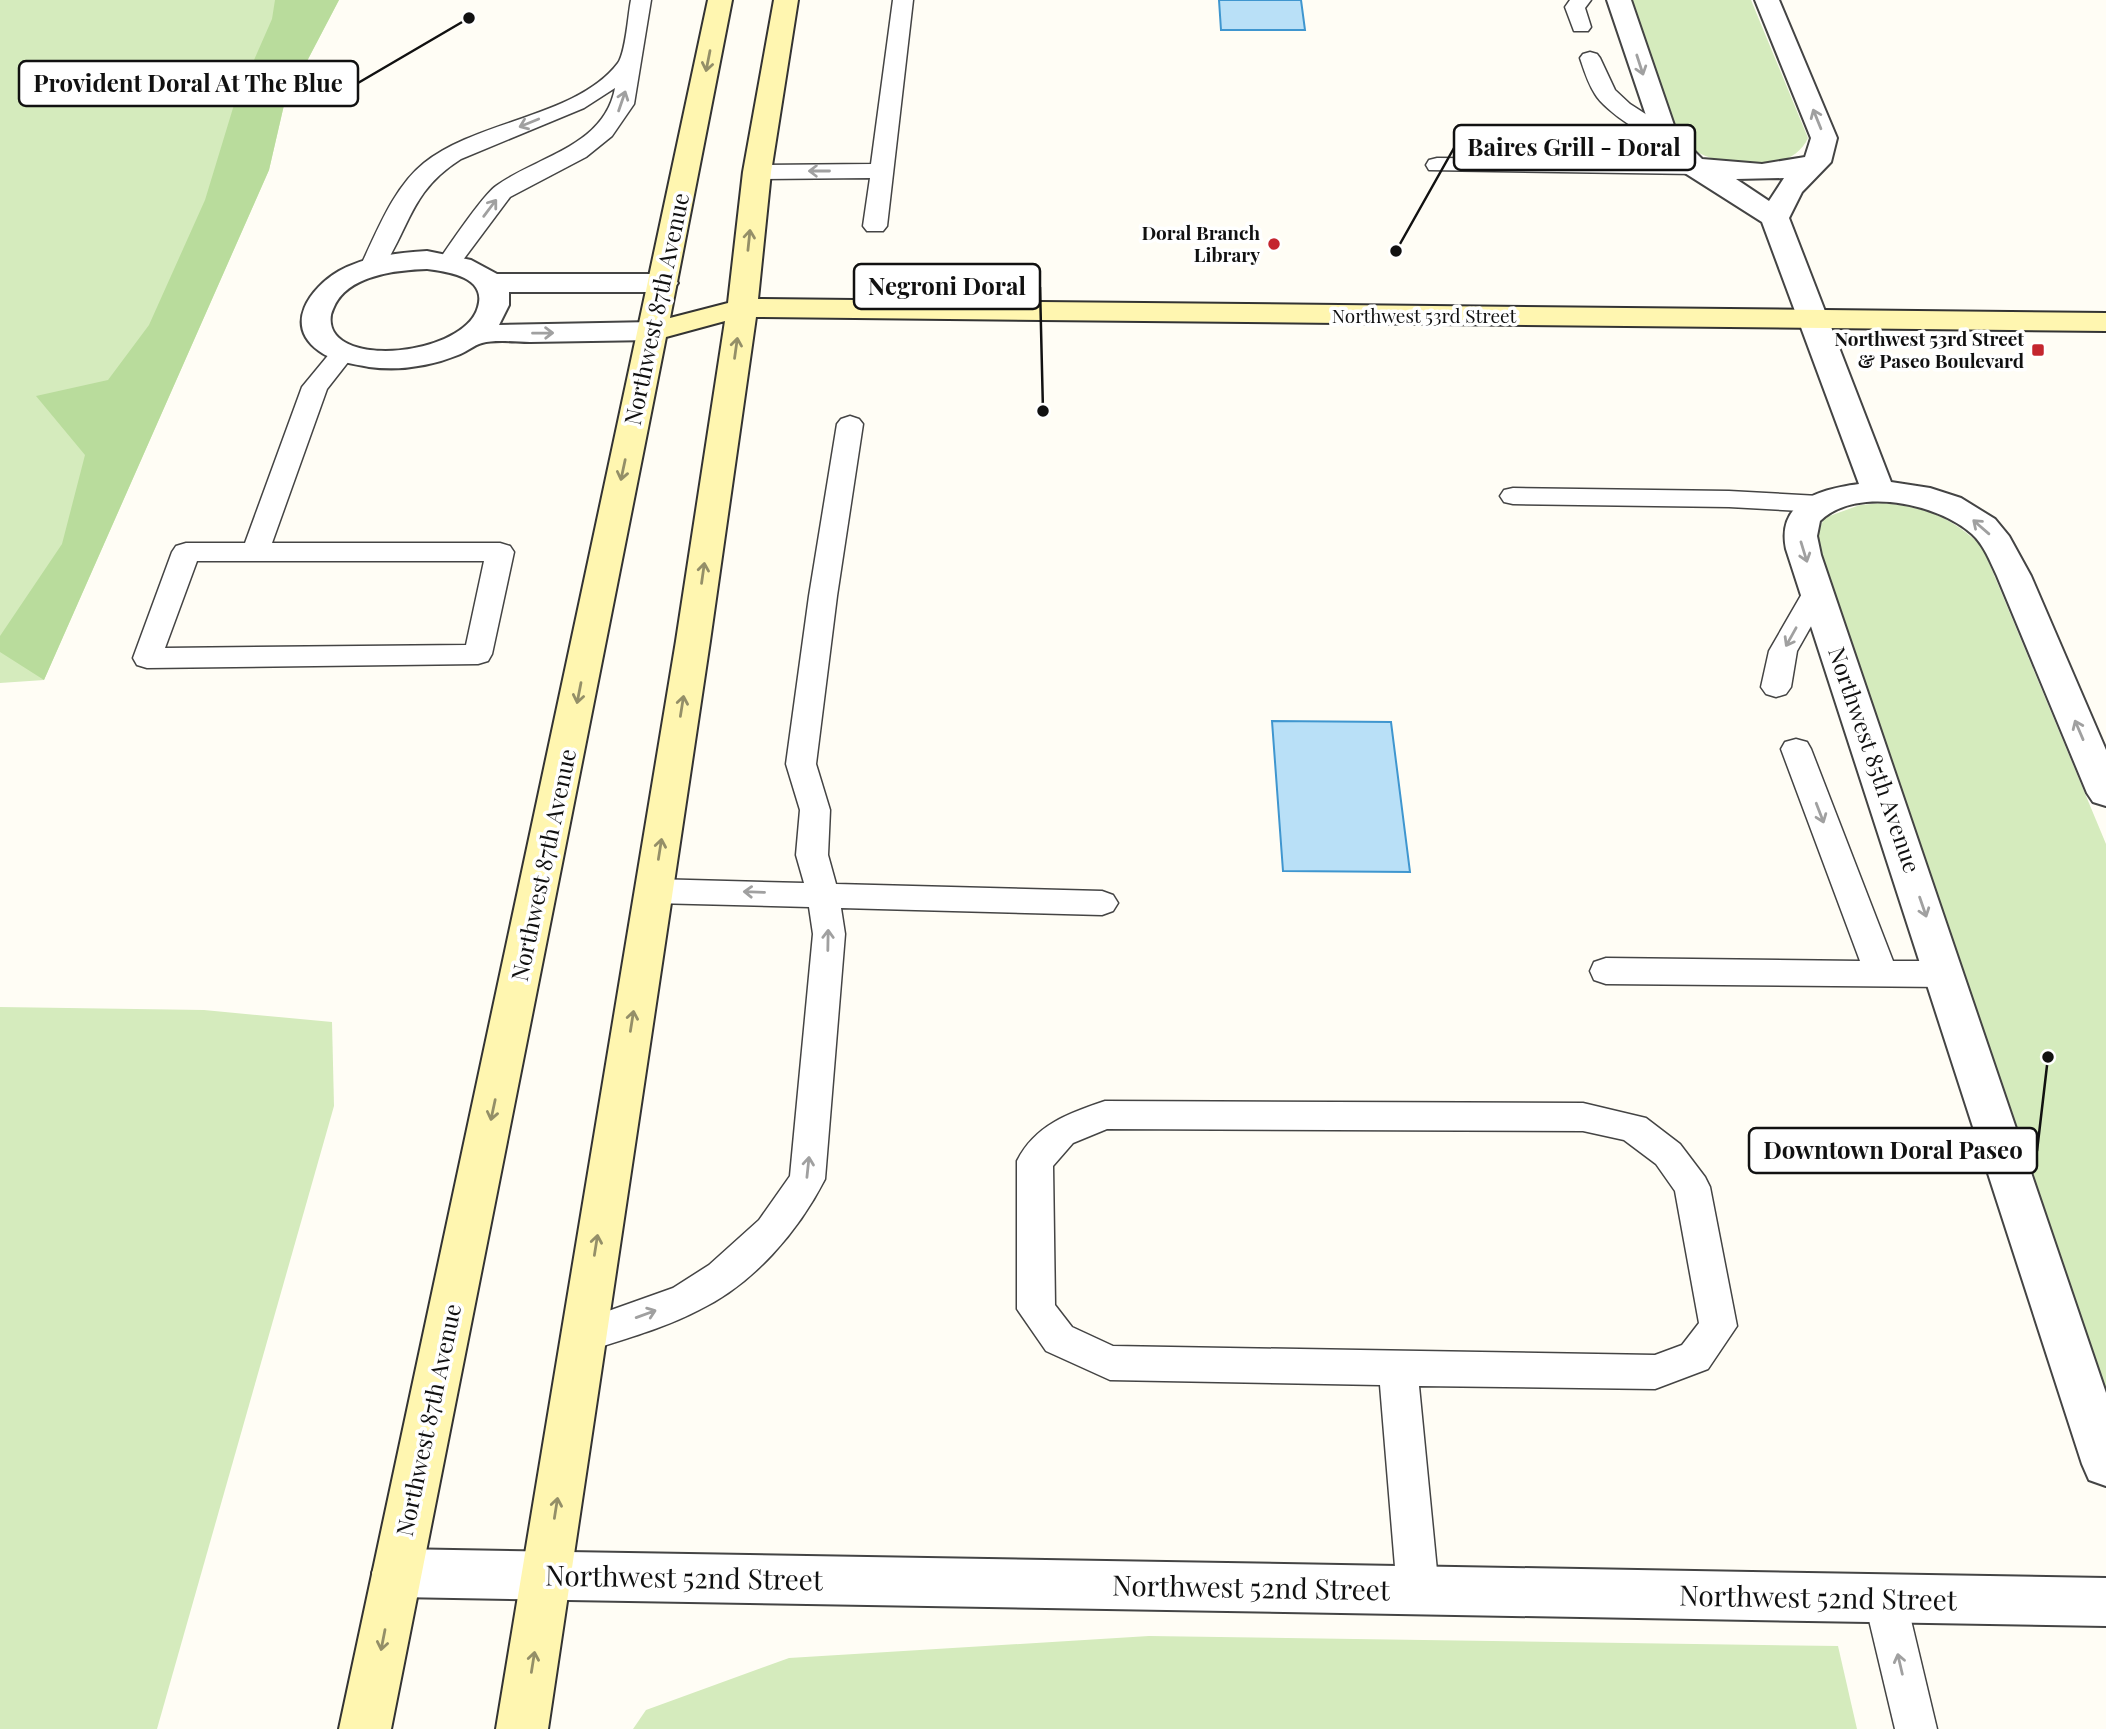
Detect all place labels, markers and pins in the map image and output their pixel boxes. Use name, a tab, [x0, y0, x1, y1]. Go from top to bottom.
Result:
callout: Provident Doral At The Blue	[19, 61, 358, 106]
callout: Baires Grill - Doral	[1454, 125, 1695, 170]
place label: Doral Branch Library	[1141, 219, 1260, 267]
marker: Doral Branch Library	[1266, 236, 1282, 252]
callout: Negroni Doral	[854, 264, 1040, 309]
place label: Northwest 53rd Street & Paseo Boulevard	[1834, 325, 2025, 373]
marker: Northwest 53rd Street & Paseo Boulevard	[2030, 342, 2046, 358]
callout: Downtown Doral Paseo	[1749, 1128, 2037, 1173]

